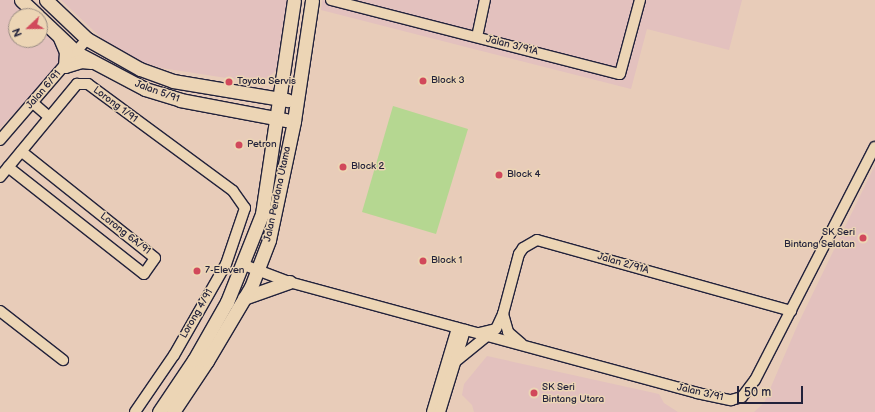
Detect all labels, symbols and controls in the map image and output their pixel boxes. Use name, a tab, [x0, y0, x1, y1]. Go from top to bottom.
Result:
north arrow	[8, 8, 48, 48]
text: N	[10, 26, 25, 39]
street label: Jalan 3/91A	[485, 34, 539, 58]
street label: Jalan 6/91	[24, 68, 64, 112]
place label: Block 3	[431, 75, 465, 87]
place label: Toyota Servis	[237, 76, 296, 88]
marker: Block 3	[418, 76, 428, 86]
marker: Toyota Servis	[224, 77, 234, 87]
street label: Jalan 5/91	[133, 78, 181, 106]
street label: Lorong 1/91	[90, 84, 140, 126]
place label: Petron	[247, 139, 277, 151]
marker: Petron	[234, 140, 244, 150]
street label: Jalan Perdana Utama	[262, 145, 294, 243]
place label: Block 2	[351, 161, 385, 173]
marker: Block 2	[338, 162, 348, 172]
place label: Block 4	[507, 169, 541, 181]
marker: Block 4	[494, 170, 504, 180]
street label: Lorong 6A/91	[97, 211, 153, 257]
place label: SK Seri Bintang Selatan	[784, 226, 855, 250]
marker: SK Seri Bintang Selatan	[858, 233, 868, 243]
street label: Jalan 2/91A	[596, 251, 650, 277]
place label: Block 1	[431, 255, 462, 267]
marker: Block 1	[418, 256, 428, 266]
place label: 7-Eleven	[205, 265, 244, 277]
marker: 7-Eleven	[192, 266, 202, 276]
street label: Lorong 4/91	[178, 287, 216, 341]
scale bar	[739, 378, 805, 404]
place label: SK Seri Bintang Utara	[542, 381, 604, 404]
street label: Jalan 3/91	[676, 382, 724, 404]
text: 50 m	[744, 385, 771, 400]
marker: SK Seri Bintang Utara	[529, 388, 539, 398]

